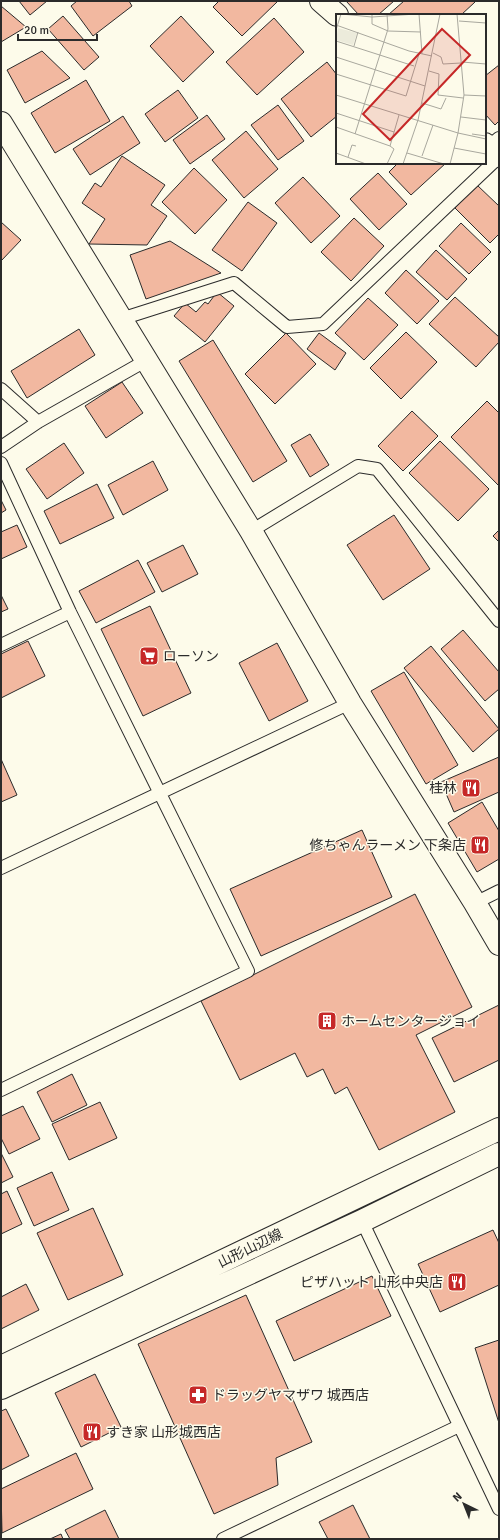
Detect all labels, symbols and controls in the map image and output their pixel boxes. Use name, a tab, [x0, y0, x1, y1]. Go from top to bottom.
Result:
inset map	[336, 14, 486, 164]
scale bar	[18, 16, 97, 42]
text: 20 m	[24, 23, 49, 38]
supermarket icon: ローソン	[138, 645, 160, 667]
place label: ローソン	[163, 648, 219, 665]
restaurant icon: 桂林	[460, 777, 482, 799]
place label: 桂林	[429, 780, 457, 797]
restaurant icon: 修ちゃんラーメン 下条店	[469, 834, 491, 856]
place label: 修ちゃんラーメン 下条店	[309, 837, 466, 854]
building icon: ホームセンタージョイ	[316, 1010, 338, 1032]
place label: ホームセンタージョイ	[341, 1013, 480, 1030]
street label: 山形山辺線	[215, 1225, 285, 1271]
restaurant icon: ピザハット 山形中央店	[446, 1271, 468, 1293]
place label: ピザハット 山形中央店	[300, 1274, 443, 1291]
pharmacy icon: ドラッグヤマザワ 城西店	[187, 1384, 209, 1406]
place label: ドラッグヤマザワ 城西店	[212, 1387, 369, 1404]
restaurant icon: すき家 山形城西店	[81, 1421, 103, 1443]
place label: すき家 山形城西店	[106, 1424, 221, 1441]
north arrow	[444, 1484, 484, 1524]
text: N	[450, 1490, 465, 1504]

